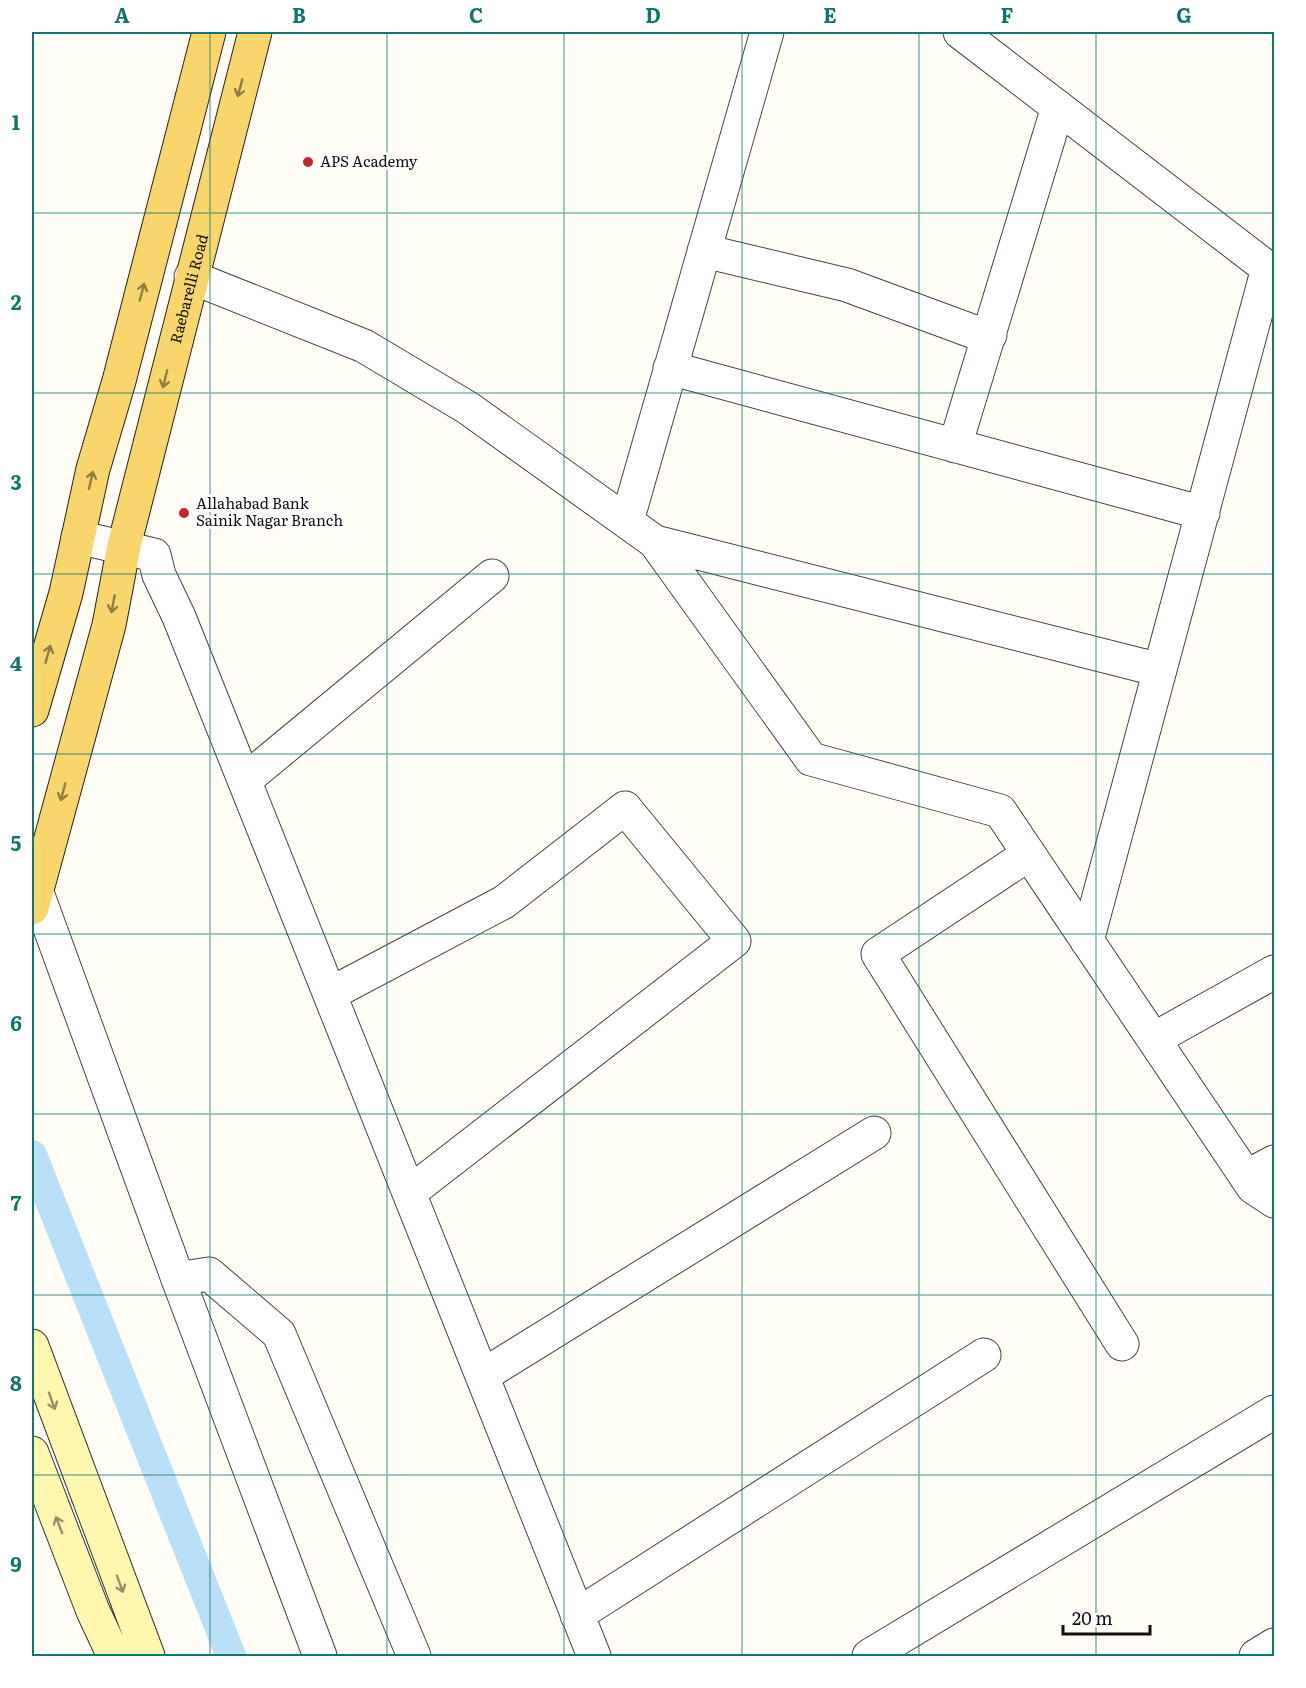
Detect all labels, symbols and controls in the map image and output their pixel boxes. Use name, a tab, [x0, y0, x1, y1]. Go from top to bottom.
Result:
text: A	[114, 0, 130, 29]
text: B	[292, 0, 306, 29]
text: C	[469, 0, 483, 29]
text: D	[645, 0, 661, 29]
text: E	[823, 0, 837, 29]
text: F	[1001, 0, 1014, 29]
text: G	[1176, 0, 1192, 29]
one-way arrow	[234, 78, 245, 97]
text: 1	[12, 106, 20, 136]
place label: APS Academy	[320, 149, 418, 172]
marker: APS Academy	[301, 155, 315, 169]
street label: Raebarelli Road	[163, 231, 213, 346]
one-way arrow	[137, 283, 149, 302]
text: 2	[11, 286, 22, 316]
one-way arrow	[159, 369, 171, 388]
text: 3	[10, 466, 22, 496]
one-way arrow	[86, 471, 97, 490]
place label: Allahabad Bank Sainik Nagar Branch	[196, 491, 343, 531]
marker: Allahabad Bank Sainik Nagar Branch	[177, 506, 191, 520]
one-way arrow	[107, 594, 118, 613]
one-way arrow	[43, 645, 54, 664]
text: 4	[10, 647, 22, 677]
one-way arrow	[57, 783, 68, 802]
text: 5	[11, 827, 22, 857]
text: 6	[10, 1007, 22, 1037]
text: 7	[11, 1187, 22, 1217]
text: 8	[10, 1367, 22, 1397]
one-way arrow	[47, 1391, 58, 1410]
one-way arrow	[53, 1516, 64, 1535]
text: 9	[10, 1548, 22, 1578]
one-way arrow	[115, 1574, 126, 1593]
scale bar	[1063, 1598, 1150, 1636]
text: 20 m	[1072, 1604, 1113, 1631]

